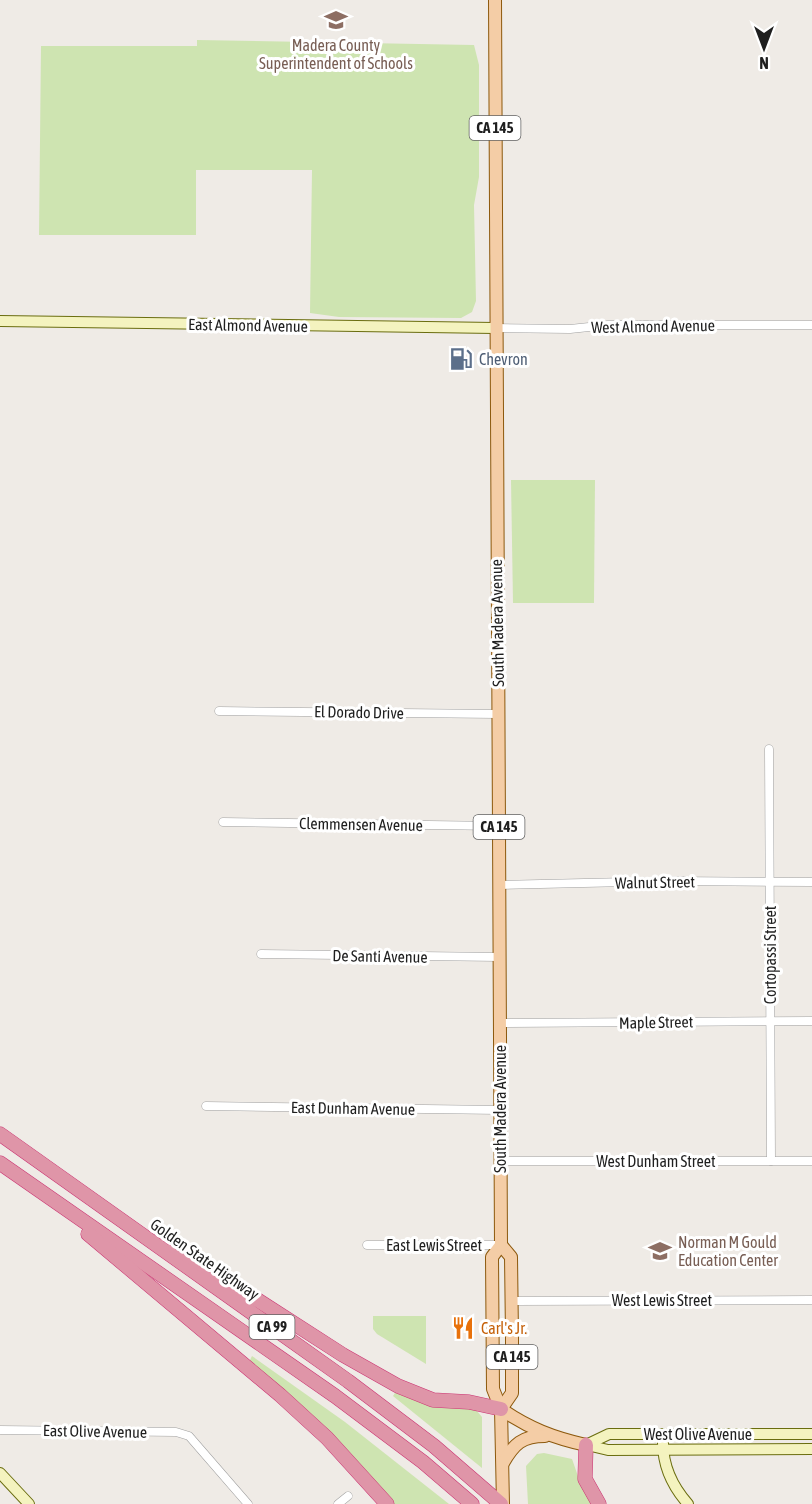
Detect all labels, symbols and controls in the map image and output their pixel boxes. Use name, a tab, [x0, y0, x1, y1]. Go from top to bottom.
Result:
school or university icon: Madera County Superintendent of Schools	[323, 7, 349, 33]
north arrow	[734, 18, 794, 78]
place label: Madera County Superintendent of Schools	[259, 36, 413, 73]
text: N	[759, 54, 769, 72]
road number: CA 145	[470, 116, 520, 140]
street label: East Almond Avenue	[188, 315, 308, 335]
street label: West Almond Avenue	[591, 316, 715, 336]
fuel station icon: Chevron	[448, 346, 474, 372]
place label: Chevron	[479, 350, 528, 368]
street label: South Madera Avenue	[487, 559, 507, 687]
street label: El Dorado Drive	[314, 702, 404, 722]
street label: Clemmensen Avenue	[299, 814, 423, 834]
road number: CA 145	[474, 815, 524, 839]
street label: Walnut Street	[615, 872, 696, 892]
street label: Cortopassi Street	[761, 905, 780, 1004]
street label: De Santi Avenue	[332, 946, 428, 966]
street label: Maple Street	[619, 1012, 694, 1033]
street label: South Madera Avenue	[491, 1045, 509, 1173]
street label: East Dunham Avenue	[291, 1098, 415, 1118]
street label: West Dunham Street	[596, 1152, 716, 1170]
street label: Golden State Highway	[147, 1215, 263, 1304]
place label: Norman M Gould Education Center	[678, 1233, 778, 1269]
street label: East Lewis Street	[386, 1236, 482, 1254]
school or university icon: Norman M Gould Education Center	[647, 1238, 673, 1264]
street label: West Lewis Street	[612, 1291, 713, 1309]
road number: CA 99	[250, 1315, 294, 1339]
restaurant icon: Carl's Jr.	[450, 1315, 476, 1341]
place label: Carl's Jr.	[481, 1319, 527, 1337]
road number: CA 145	[486, 1345, 538, 1369]
street label: East Olive Avenue	[43, 1421, 147, 1441]
street label: West Olive Avenue	[644, 1425, 752, 1443]

